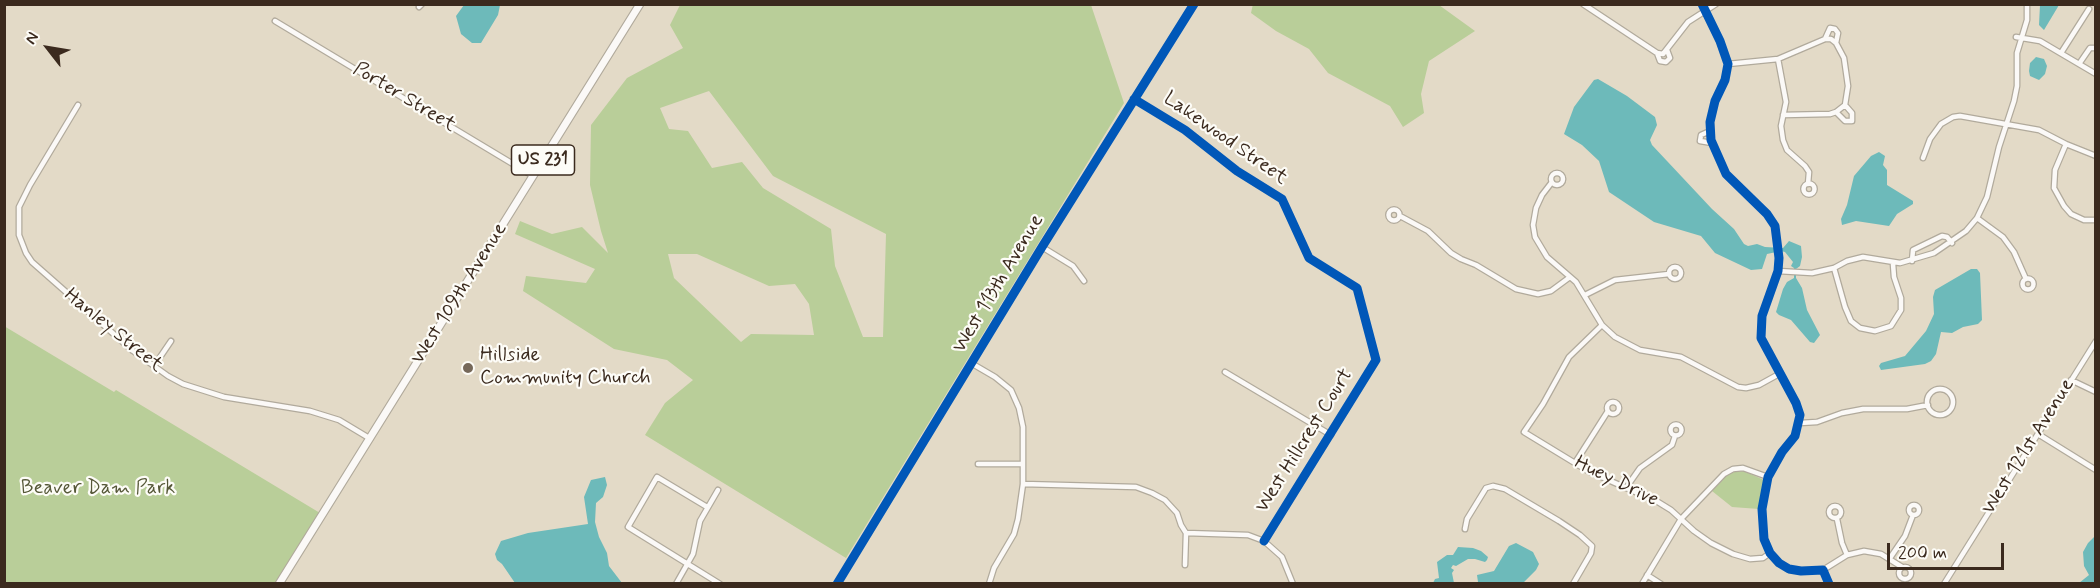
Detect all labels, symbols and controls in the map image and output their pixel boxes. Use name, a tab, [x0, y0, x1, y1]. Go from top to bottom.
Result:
north arrow	[18, 18, 78, 78]
text: N	[20, 28, 44, 48]
street label: Porter Street	[348, 58, 460, 138]
street label: Lakewood Street	[1158, 87, 1292, 191]
road number: US 231	[512, 145, 574, 175]
street label: West 113th Avenue	[948, 211, 1050, 357]
street label: West 109th Avenue	[407, 219, 513, 369]
street label: Hanley Street	[59, 284, 167, 378]
place label: Hillside Community Church	[480, 344, 651, 391]
marker: Hillside Community Church	[461, 361, 475, 375]
street label: West Hillcrest Court	[1251, 365, 1359, 517]
street label: West 121st Avenue	[1978, 375, 2080, 519]
street label: Huey Drive	[1570, 451, 1662, 513]
park label: Beaver Dam Park	[21, 477, 175, 501]
scale bar	[1890, 531, 2007, 569]
text: 200 m	[1898, 541, 1947, 565]

